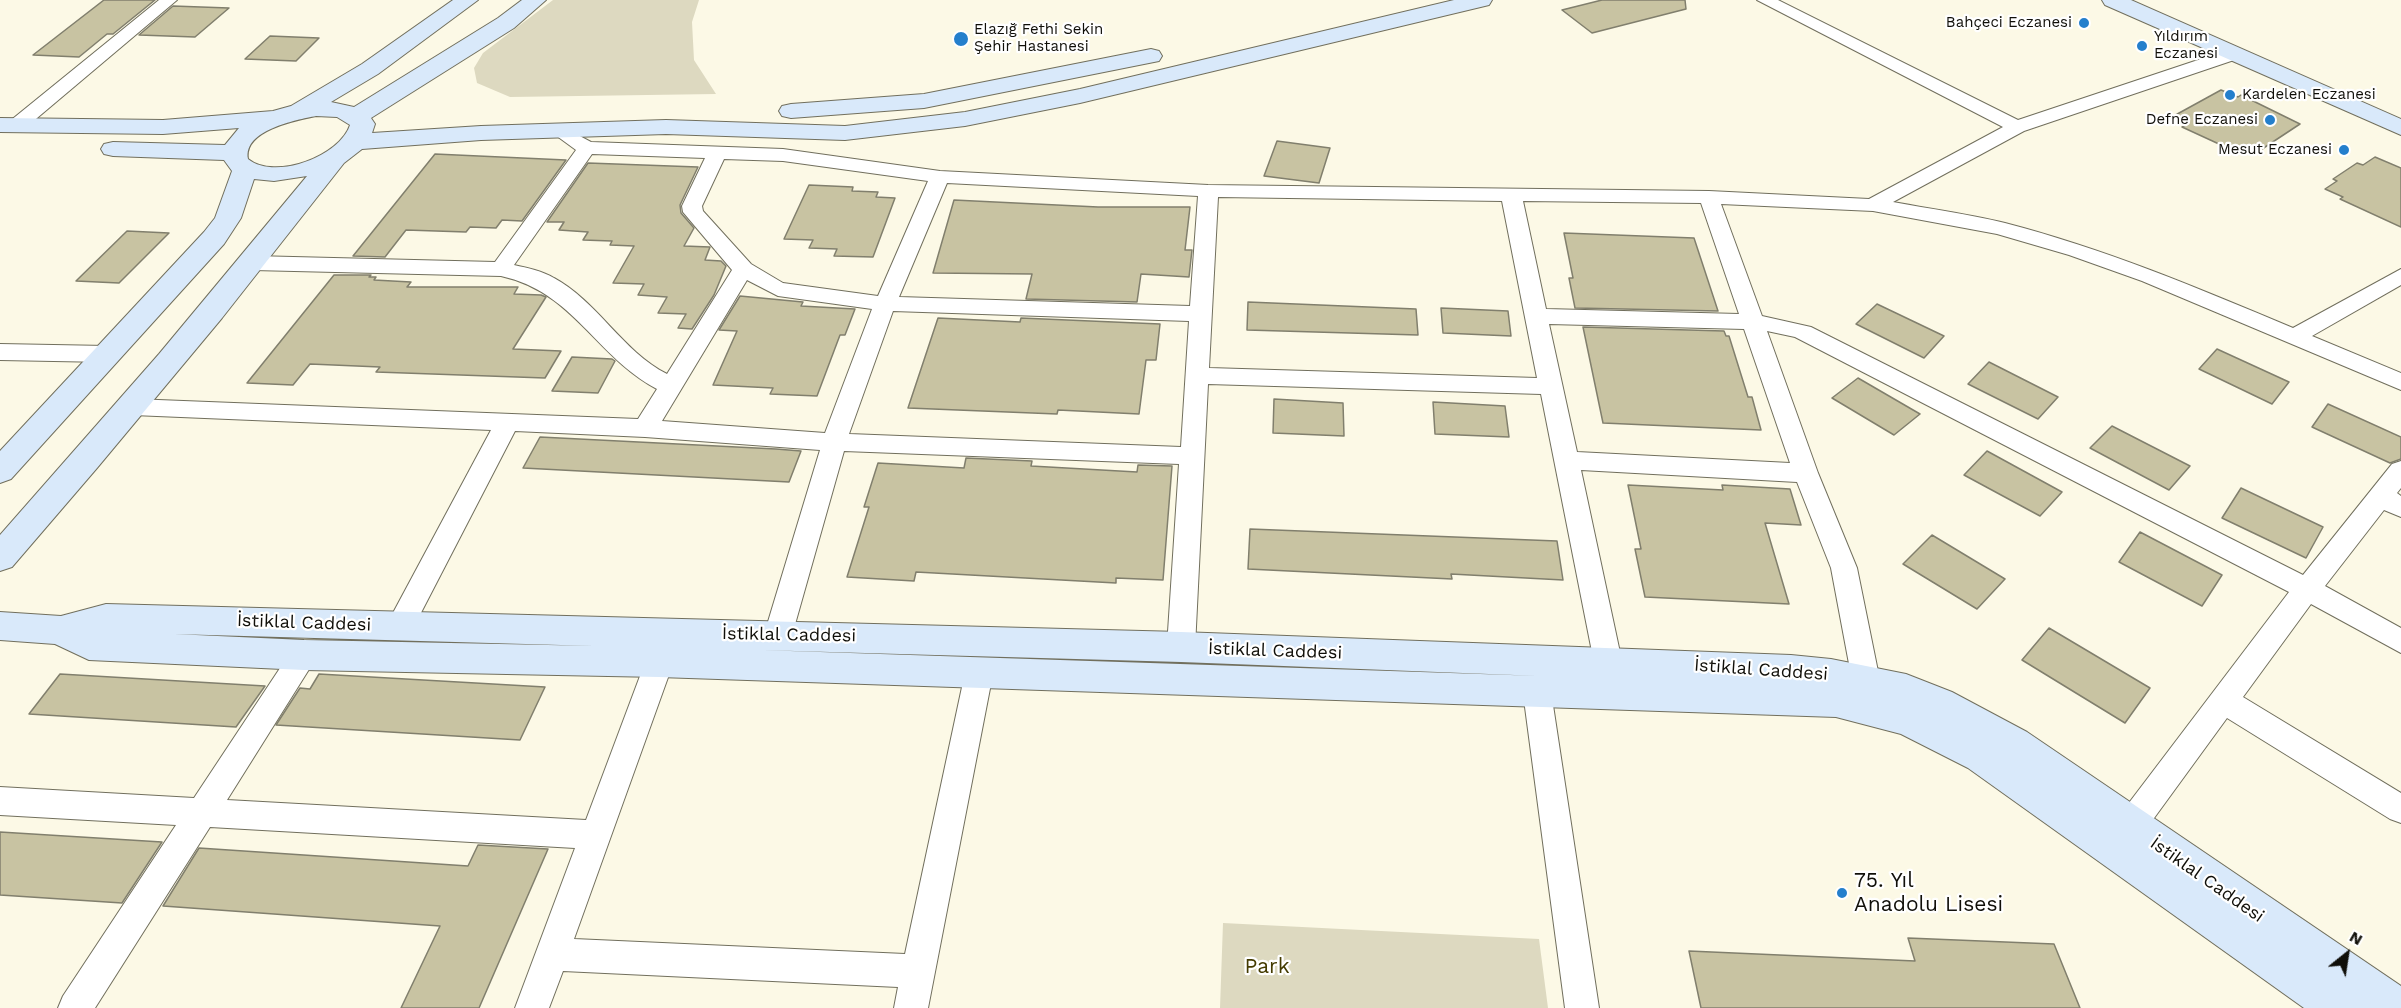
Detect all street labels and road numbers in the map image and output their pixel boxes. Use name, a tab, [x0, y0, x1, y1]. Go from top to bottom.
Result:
street label: İstiklal Caddesi	[237, 610, 371, 636]
street label: İstiklal Caddesi	[722, 623, 856, 647]
street label: İstiklal Caddesi	[1208, 638, 1342, 664]
street label: İstiklal Caddesi	[1693, 655, 1829, 685]
street label: İstiklal Caddesi	[2146, 833, 2268, 927]

